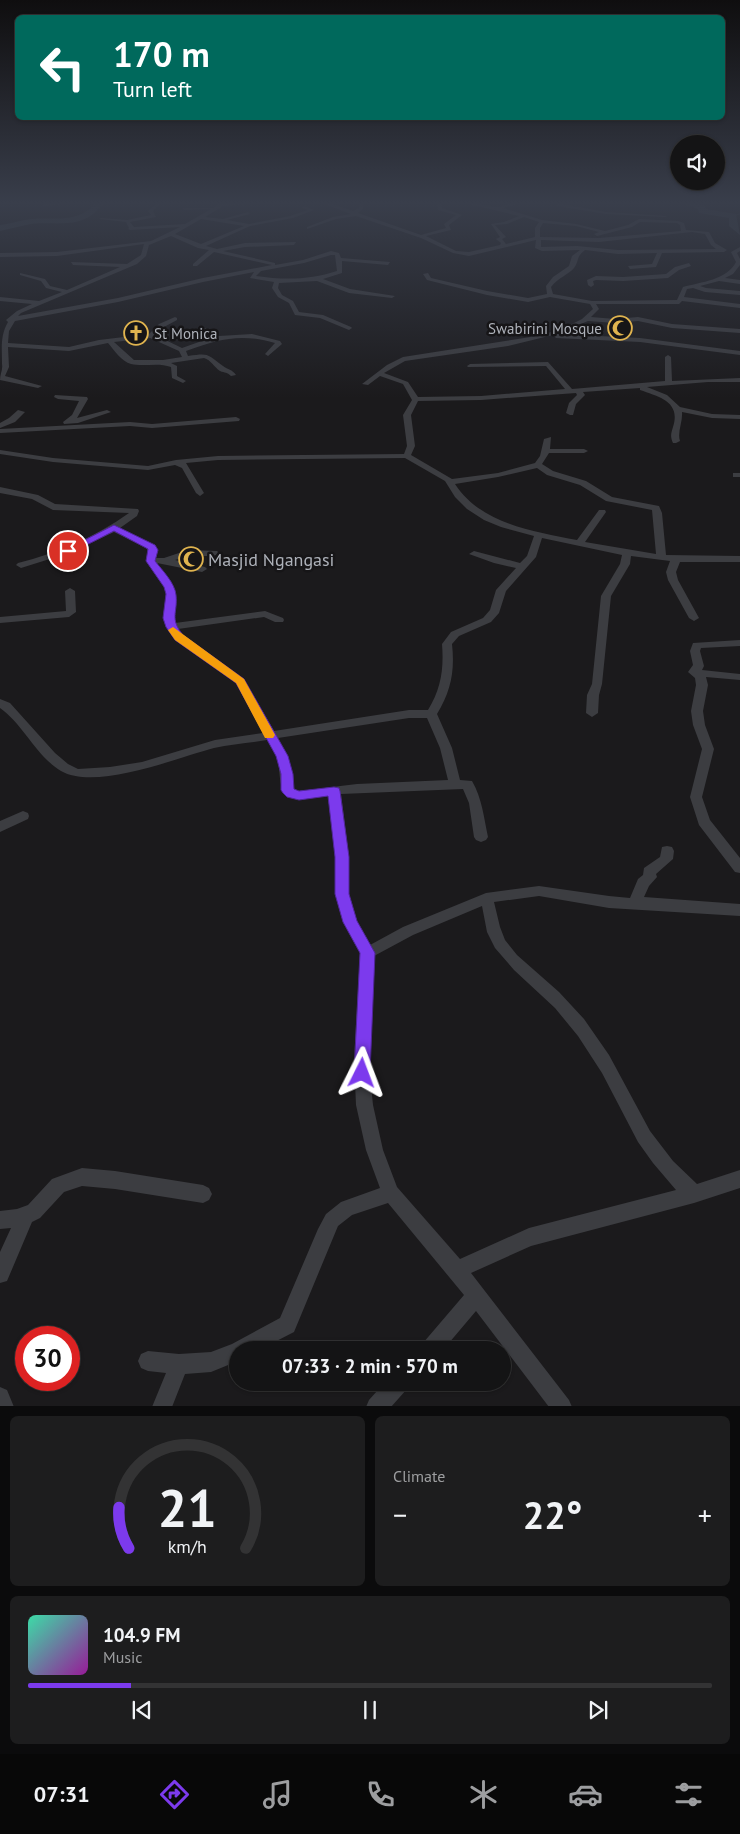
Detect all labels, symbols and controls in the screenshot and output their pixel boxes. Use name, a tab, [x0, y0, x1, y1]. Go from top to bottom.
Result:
text: 170 m	[113, 31, 210, 77]
icon: left	[30, 35, 95, 100]
text: Turn left	[113, 75, 192, 103]
map controls	[670, 135, 725, 190]
button: sound	[670, 135, 725, 190]
mosque icon: Swabirini Mosque	[607, 315, 633, 341]
place label: Swabirini Mosque	[488, 319, 602, 338]
church icon: St Monica	[123, 320, 149, 346]
place label: St Monica	[154, 324, 217, 343]
pin	[47, 530, 89, 572]
icon: arrive	[54, 537, 82, 565]
mosque icon: Masjid Ngangasi	[178, 546, 204, 572]
place label: Masjid Ngangasi	[208, 548, 334, 571]
position arrow	[335, 1046, 387, 1098]
speed limit sign: 30	[15, 1326, 80, 1391]
text: 07:33 · 2 min · 570 m	[282, 1354, 458, 1378]
text: Climate	[393, 1466, 445, 1486]
text: 21	[158, 1474, 217, 1541]
text: 22°	[523, 1490, 582, 1539]
text: −	[393, 1496, 407, 1533]
text: +	[698, 1496, 712, 1533]
text: km/h	[168, 1535, 207, 1558]
text: 104.9 FM	[103, 1623, 180, 1647]
text: Music	[103, 1647, 143, 1667]
icon: previous	[128, 1696, 156, 1724]
icon: pause	[356, 1696, 384, 1724]
icon: next	[584, 1696, 612, 1724]
icon: directions	[157, 1777, 192, 1812]
icon: music	[260, 1777, 295, 1812]
icon: phone	[363, 1777, 398, 1812]
icon: climate	[466, 1777, 501, 1812]
icon: car	[568, 1777, 603, 1812]
icon: filters	[671, 1777, 706, 1812]
text: 07:31	[34, 1780, 90, 1808]

